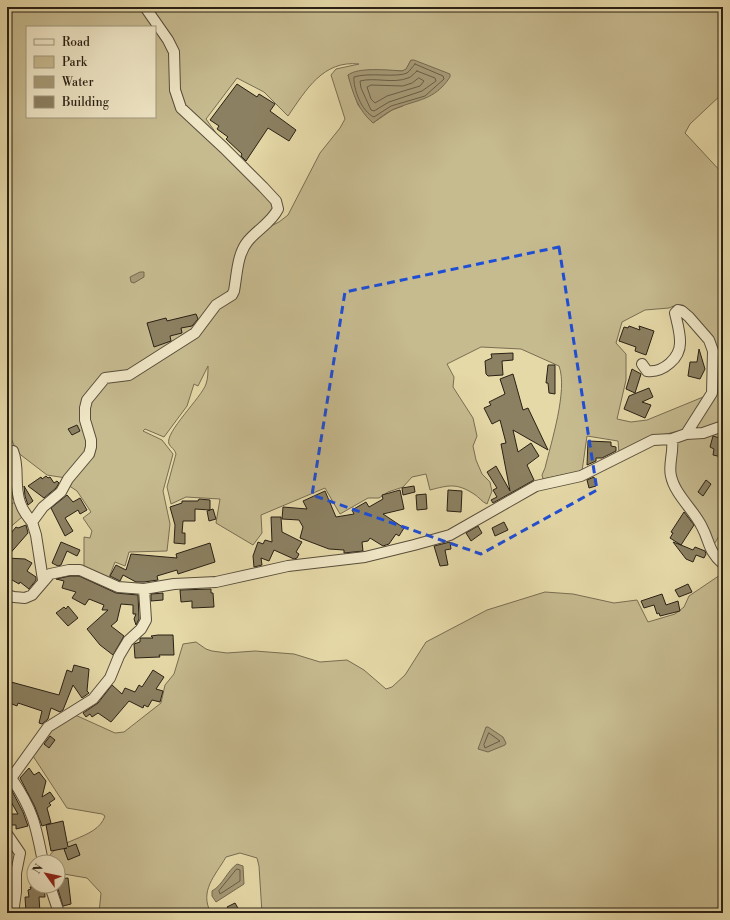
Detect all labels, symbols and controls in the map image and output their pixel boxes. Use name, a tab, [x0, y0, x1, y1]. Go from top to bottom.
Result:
legend	[26, 26, 156, 118]
text: Road	[62, 35, 90, 50]
text: Park	[62, 55, 88, 70]
text: Water	[61, 75, 94, 90]
text: Building	[61, 95, 110, 110]
north arrow	[26, 854, 66, 894]
text: N	[30, 861, 47, 877]

